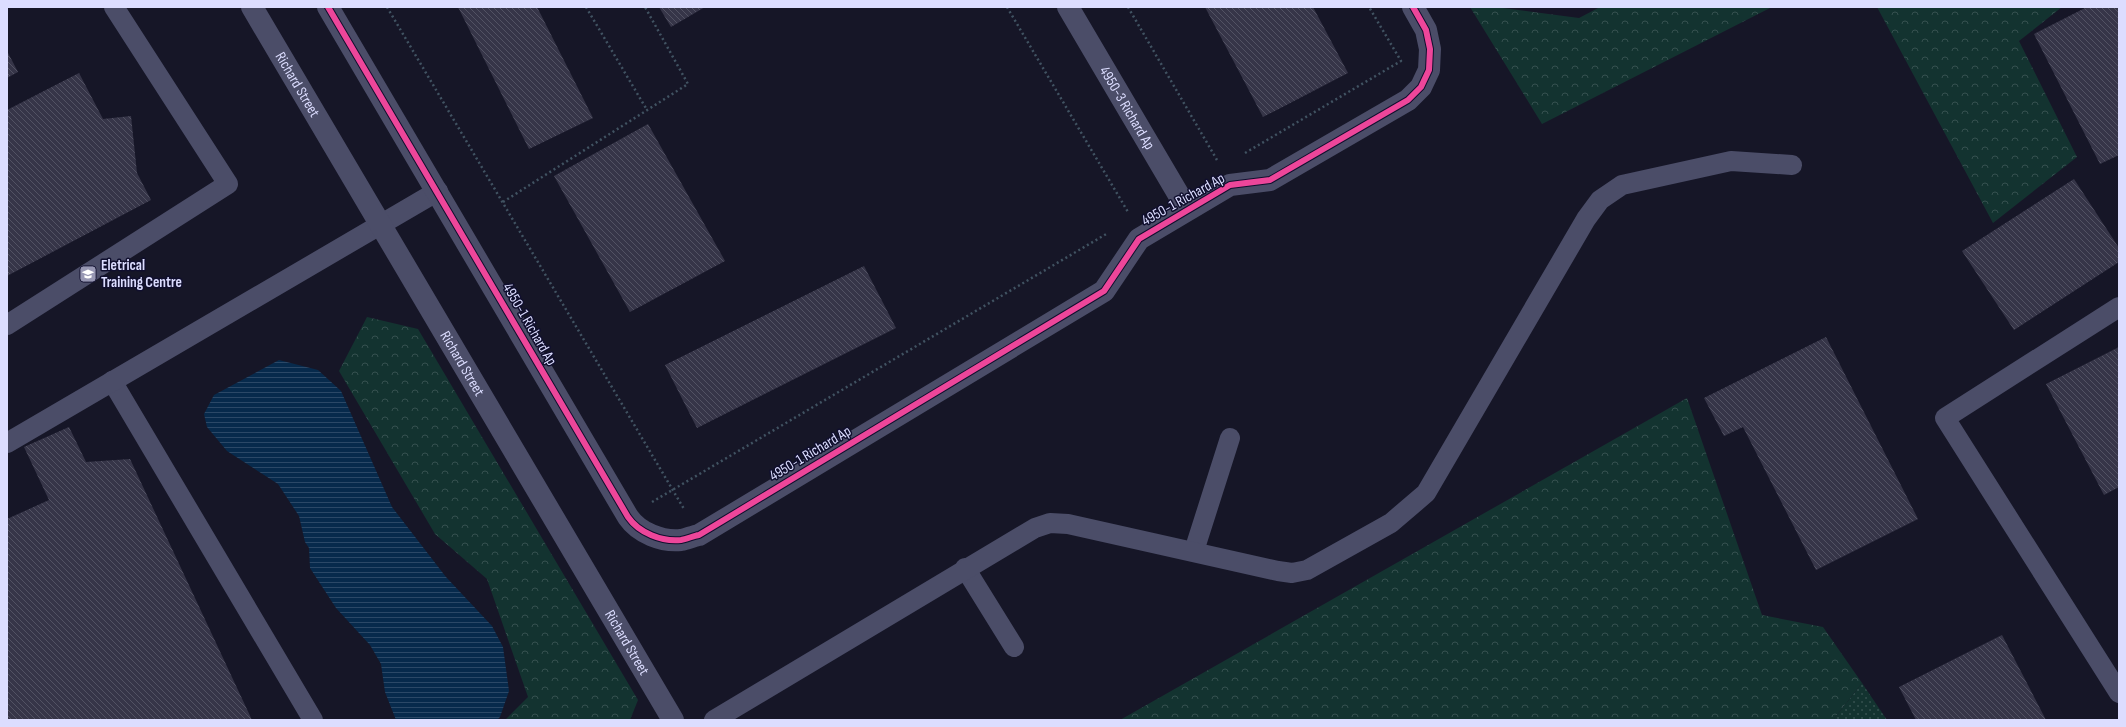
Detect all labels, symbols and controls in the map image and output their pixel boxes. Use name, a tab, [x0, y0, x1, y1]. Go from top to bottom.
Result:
street label: Richard Street	[271, 49, 324, 121]
street label: 4950-3 Richard Ap	[1095, 63, 1159, 153]
street label: 4950-1 Richard Ap	[1138, 169, 1228, 230]
place label: Eletrical Training Centre	[101, 256, 182, 292]
school or university icon: Eletrical Training Centre	[78, 264, 98, 284]
street label: 4950-1 Richard Ap	[498, 280, 561, 369]
street label: Richard Street	[435, 328, 489, 400]
street label: 4950-1 Richard Ap	[766, 422, 855, 485]
street label: Richard Street	[600, 607, 654, 679]

